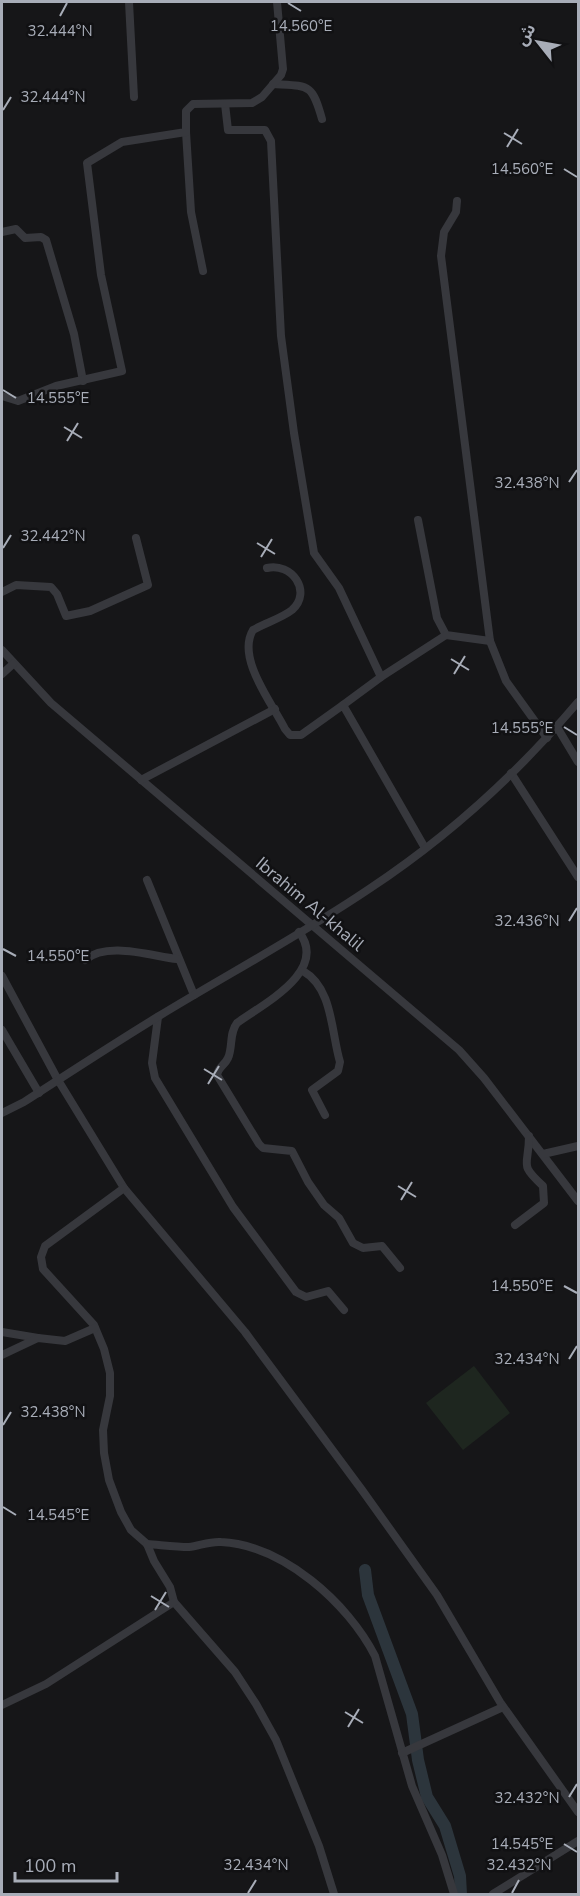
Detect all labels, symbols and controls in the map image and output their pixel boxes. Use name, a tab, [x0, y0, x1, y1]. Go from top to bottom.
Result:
north arrow	[508, 12, 568, 72]
text: 14.560°E	[270, 16, 332, 36]
text: ش	[511, 20, 541, 50]
text: 32.444°N	[27, 21, 93, 41]
text: 32.444°N	[20, 87, 86, 107]
text: 14.560°E	[491, 159, 553, 179]
text: 14.555°E	[27, 388, 89, 408]
text: 32.438°N	[494, 473, 560, 493]
text: 32.442°N	[20, 526, 86, 546]
text: 14.555°E	[491, 718, 553, 738]
street label: Ibrahim Al-khalil	[251, 851, 370, 957]
text: 32.436°N	[494, 911, 560, 931]
text: 14.550°E	[27, 946, 89, 966]
text: 14.550°E	[491, 1276, 553, 1296]
text: 32.434°N	[494, 1349, 560, 1369]
text: 32.438°N	[20, 1402, 86, 1422]
text: 14.545°E	[27, 1505, 89, 1525]
text: 32.432°N	[494, 1788, 560, 1808]
text: 14.545°E	[491, 1834, 553, 1854]
scale bar	[15, 1845, 117, 1883]
text: 100 m	[24, 1854, 76, 1878]
text: 32.434°N	[223, 1855, 289, 1875]
text: 32.432°N	[486, 1855, 552, 1875]

